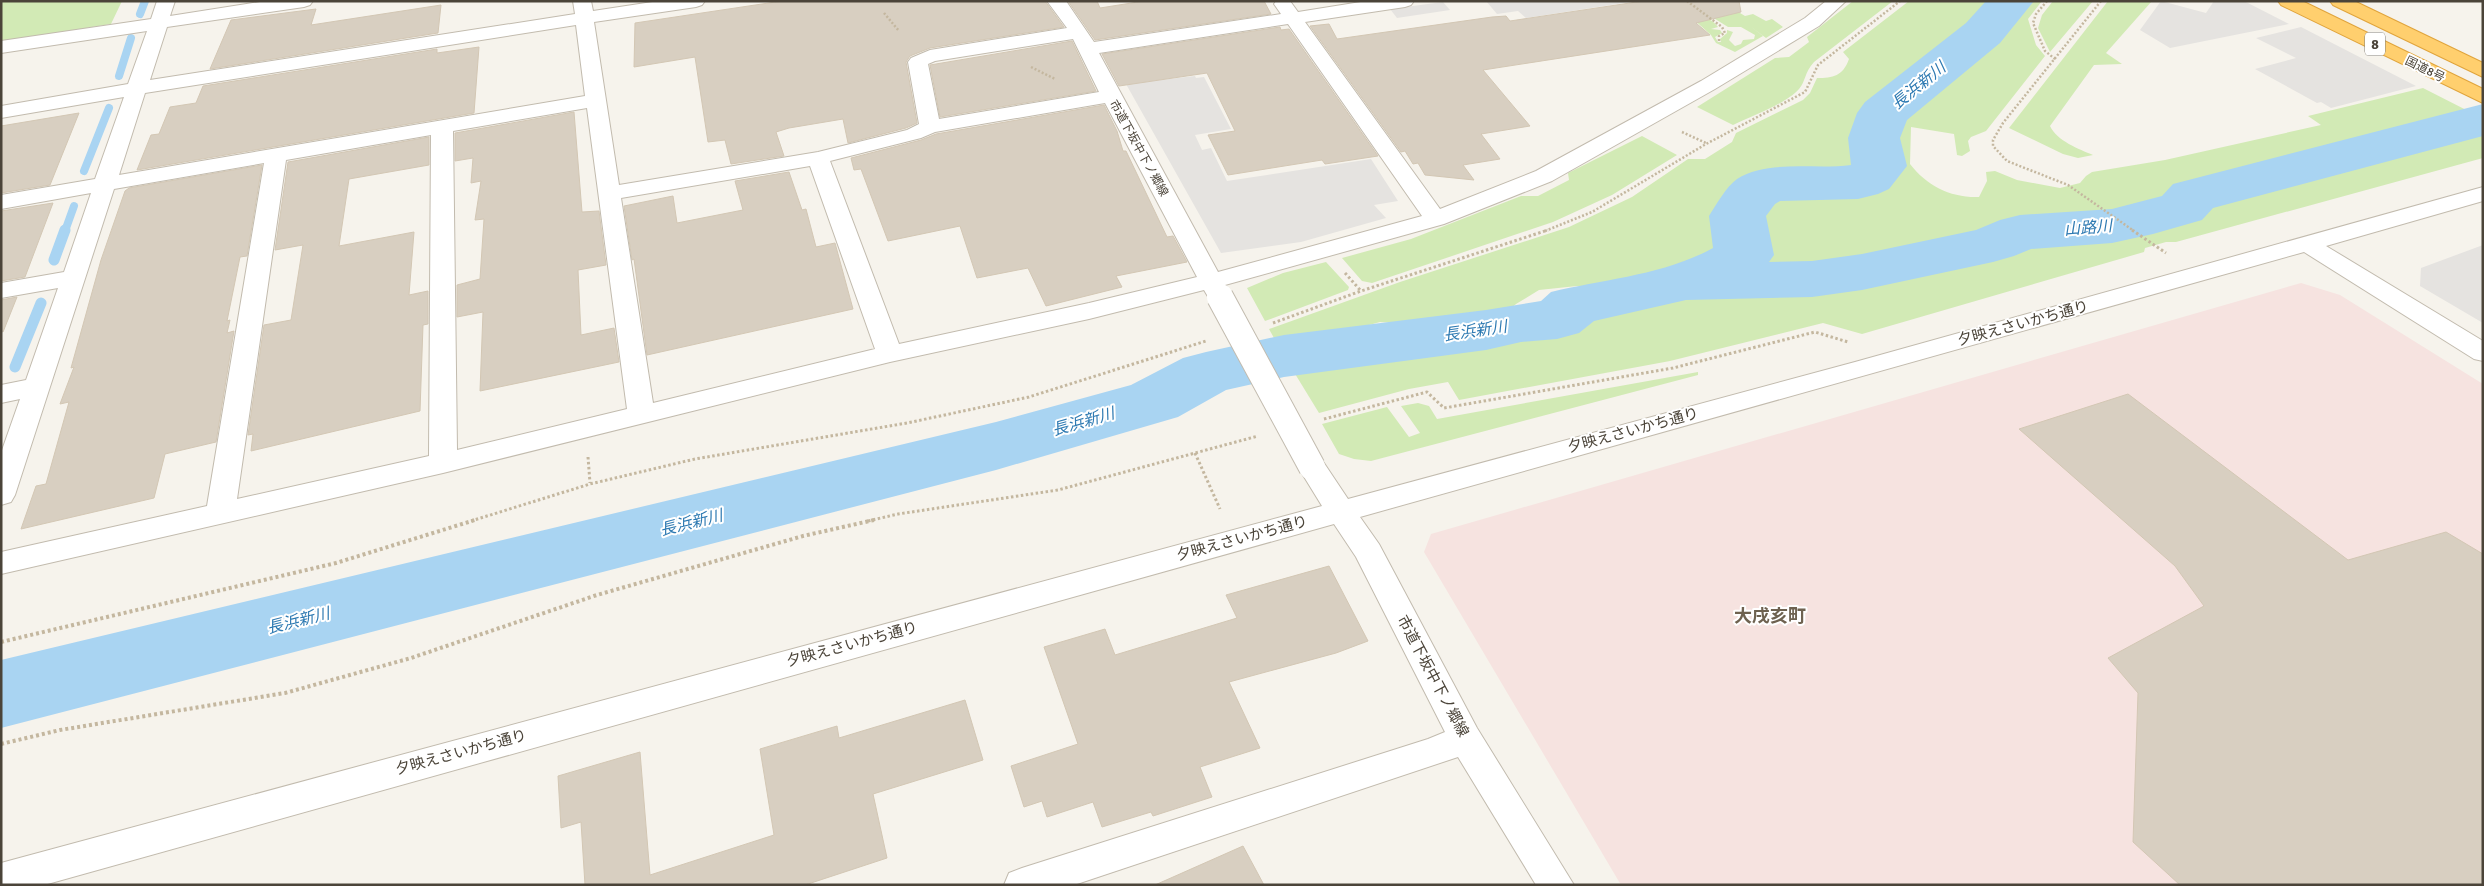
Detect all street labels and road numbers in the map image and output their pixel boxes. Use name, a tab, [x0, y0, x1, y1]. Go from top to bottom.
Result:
road number: 8	[2365, 33, 2385, 56]
street label: 国道8号	[2402, 53, 2447, 86]
street label: 市道下坂中下ノ郷線	[1106, 97, 1171, 199]
street label: 夕映えさいかち通り	[1955, 297, 2091, 349]
street label: 夕映えさいかち通り	[1565, 404, 1701, 456]
street label: 夕映えさいかち通り	[1174, 512, 1310, 564]
street label: 市道下坂中下ノ郷線	[1393, 612, 1473, 740]
street label: 夕映えさいかち通り	[784, 618, 920, 670]
street label: 夕映えさいかち通り	[393, 726, 529, 778]

